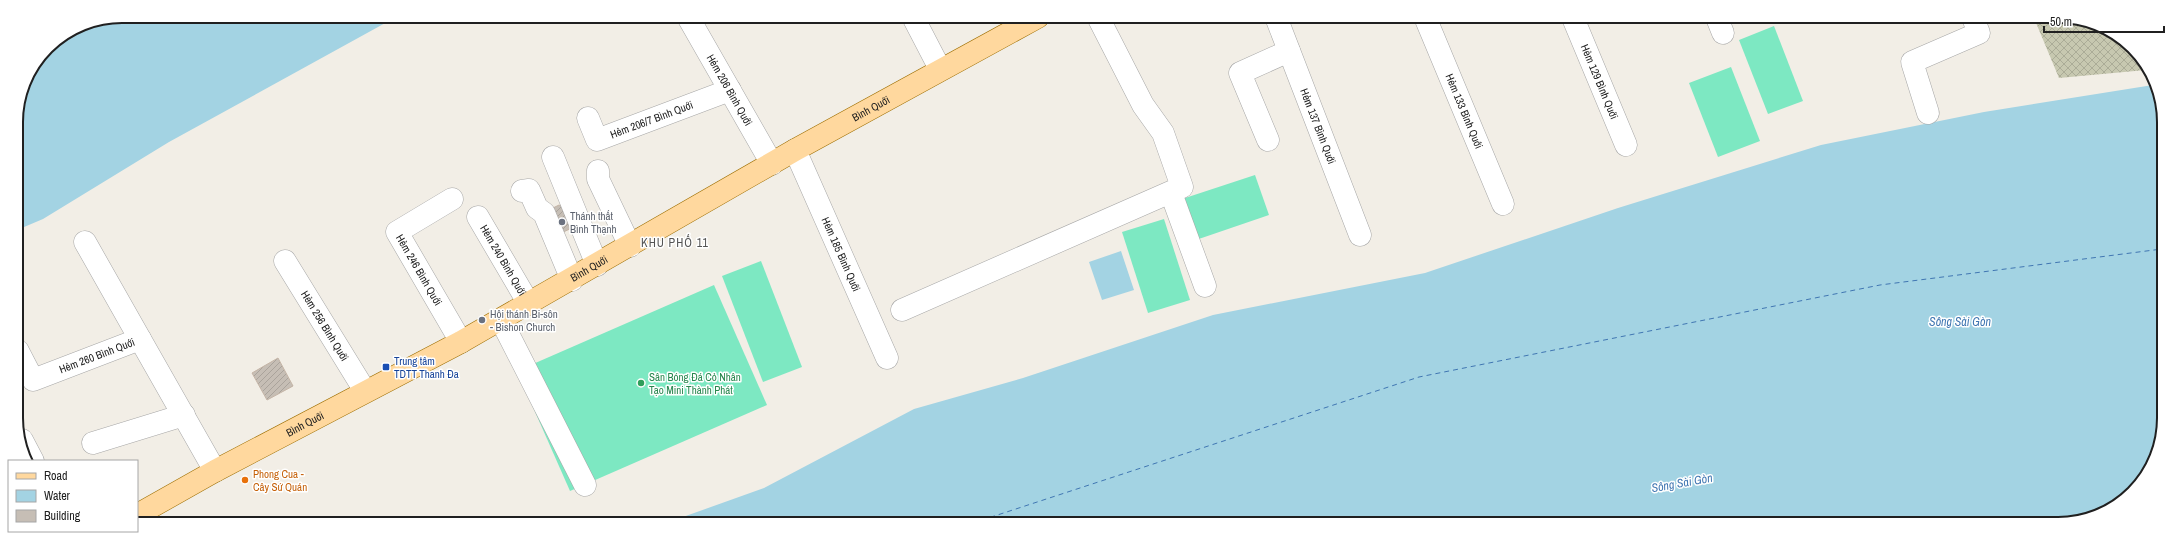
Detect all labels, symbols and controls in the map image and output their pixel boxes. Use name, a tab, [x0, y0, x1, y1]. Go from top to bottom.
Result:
scale bar	[2044, 8, 2164, 34]
text: 50 m	[2050, 14, 2072, 30]
street label: Hẻm 129 Bình Quới	[1578, 42, 1621, 121]
street label: Hẻm 206 Bình Quới	[704, 52, 756, 128]
street label: Hẻm 133 Bình Quới	[1442, 72, 1486, 151]
street label: Hẻm 137 Bình Quới	[1297, 86, 1339, 166]
street label: Bình Quới	[850, 93, 892, 124]
street label: Hẻm 206/7 Bình Quới	[608, 98, 695, 141]
place label: Thánh thất Bình Thạnh	[570, 209, 617, 236]
street label: Hẻm 185 Bình Quới	[819, 215, 864, 294]
marker: Thánh thất Bình Thạnh	[557, 217, 567, 227]
street label: Hẻm 240 Bình Quới	[477, 222, 530, 298]
street label: Hẻm 246 Bình Quới	[393, 232, 445, 308]
district label: KHU PHỐ 11	[641, 233, 709, 251]
street label: Bình Quới	[568, 252, 610, 285]
street label: Hẻm 256 Bình Quới	[298, 288, 352, 363]
place label: Hội thánh Bi-sôn - Bishon Church	[490, 307, 558, 334]
water label: Sông Sài Gòn	[1929, 314, 1991, 330]
marker: Hội thánh Bi-sôn - Bishon Church	[477, 315, 487, 325]
street label: Hẻm 260 Bình Quới	[57, 335, 137, 376]
place label: Trung tâm TDTT Thanh Đa	[394, 354, 459, 381]
marker: Trung tâm TDTT Thanh Đa	[381, 362, 391, 372]
place label: Sân Bóng Đá Cỏ Nhân Tạo Mini Thành Phát	[649, 370, 741, 397]
marker: Sân Bóng Đá Cỏ Nhân Tạo Mini Thành Phát	[636, 378, 646, 388]
street label: Bình Quới	[284, 408, 326, 440]
legend	[8, 460, 138, 532]
place label: Phong Cua - Cây Sứ Quán	[253, 467, 307, 494]
text: Road	[44, 468, 68, 484]
water label: Sông Sài Gòn	[1650, 470, 1714, 496]
marker: Phong Cua - Cây Sứ Quán	[240, 475, 250, 485]
text: Water	[44, 488, 71, 504]
text: Building	[44, 508, 81, 524]

